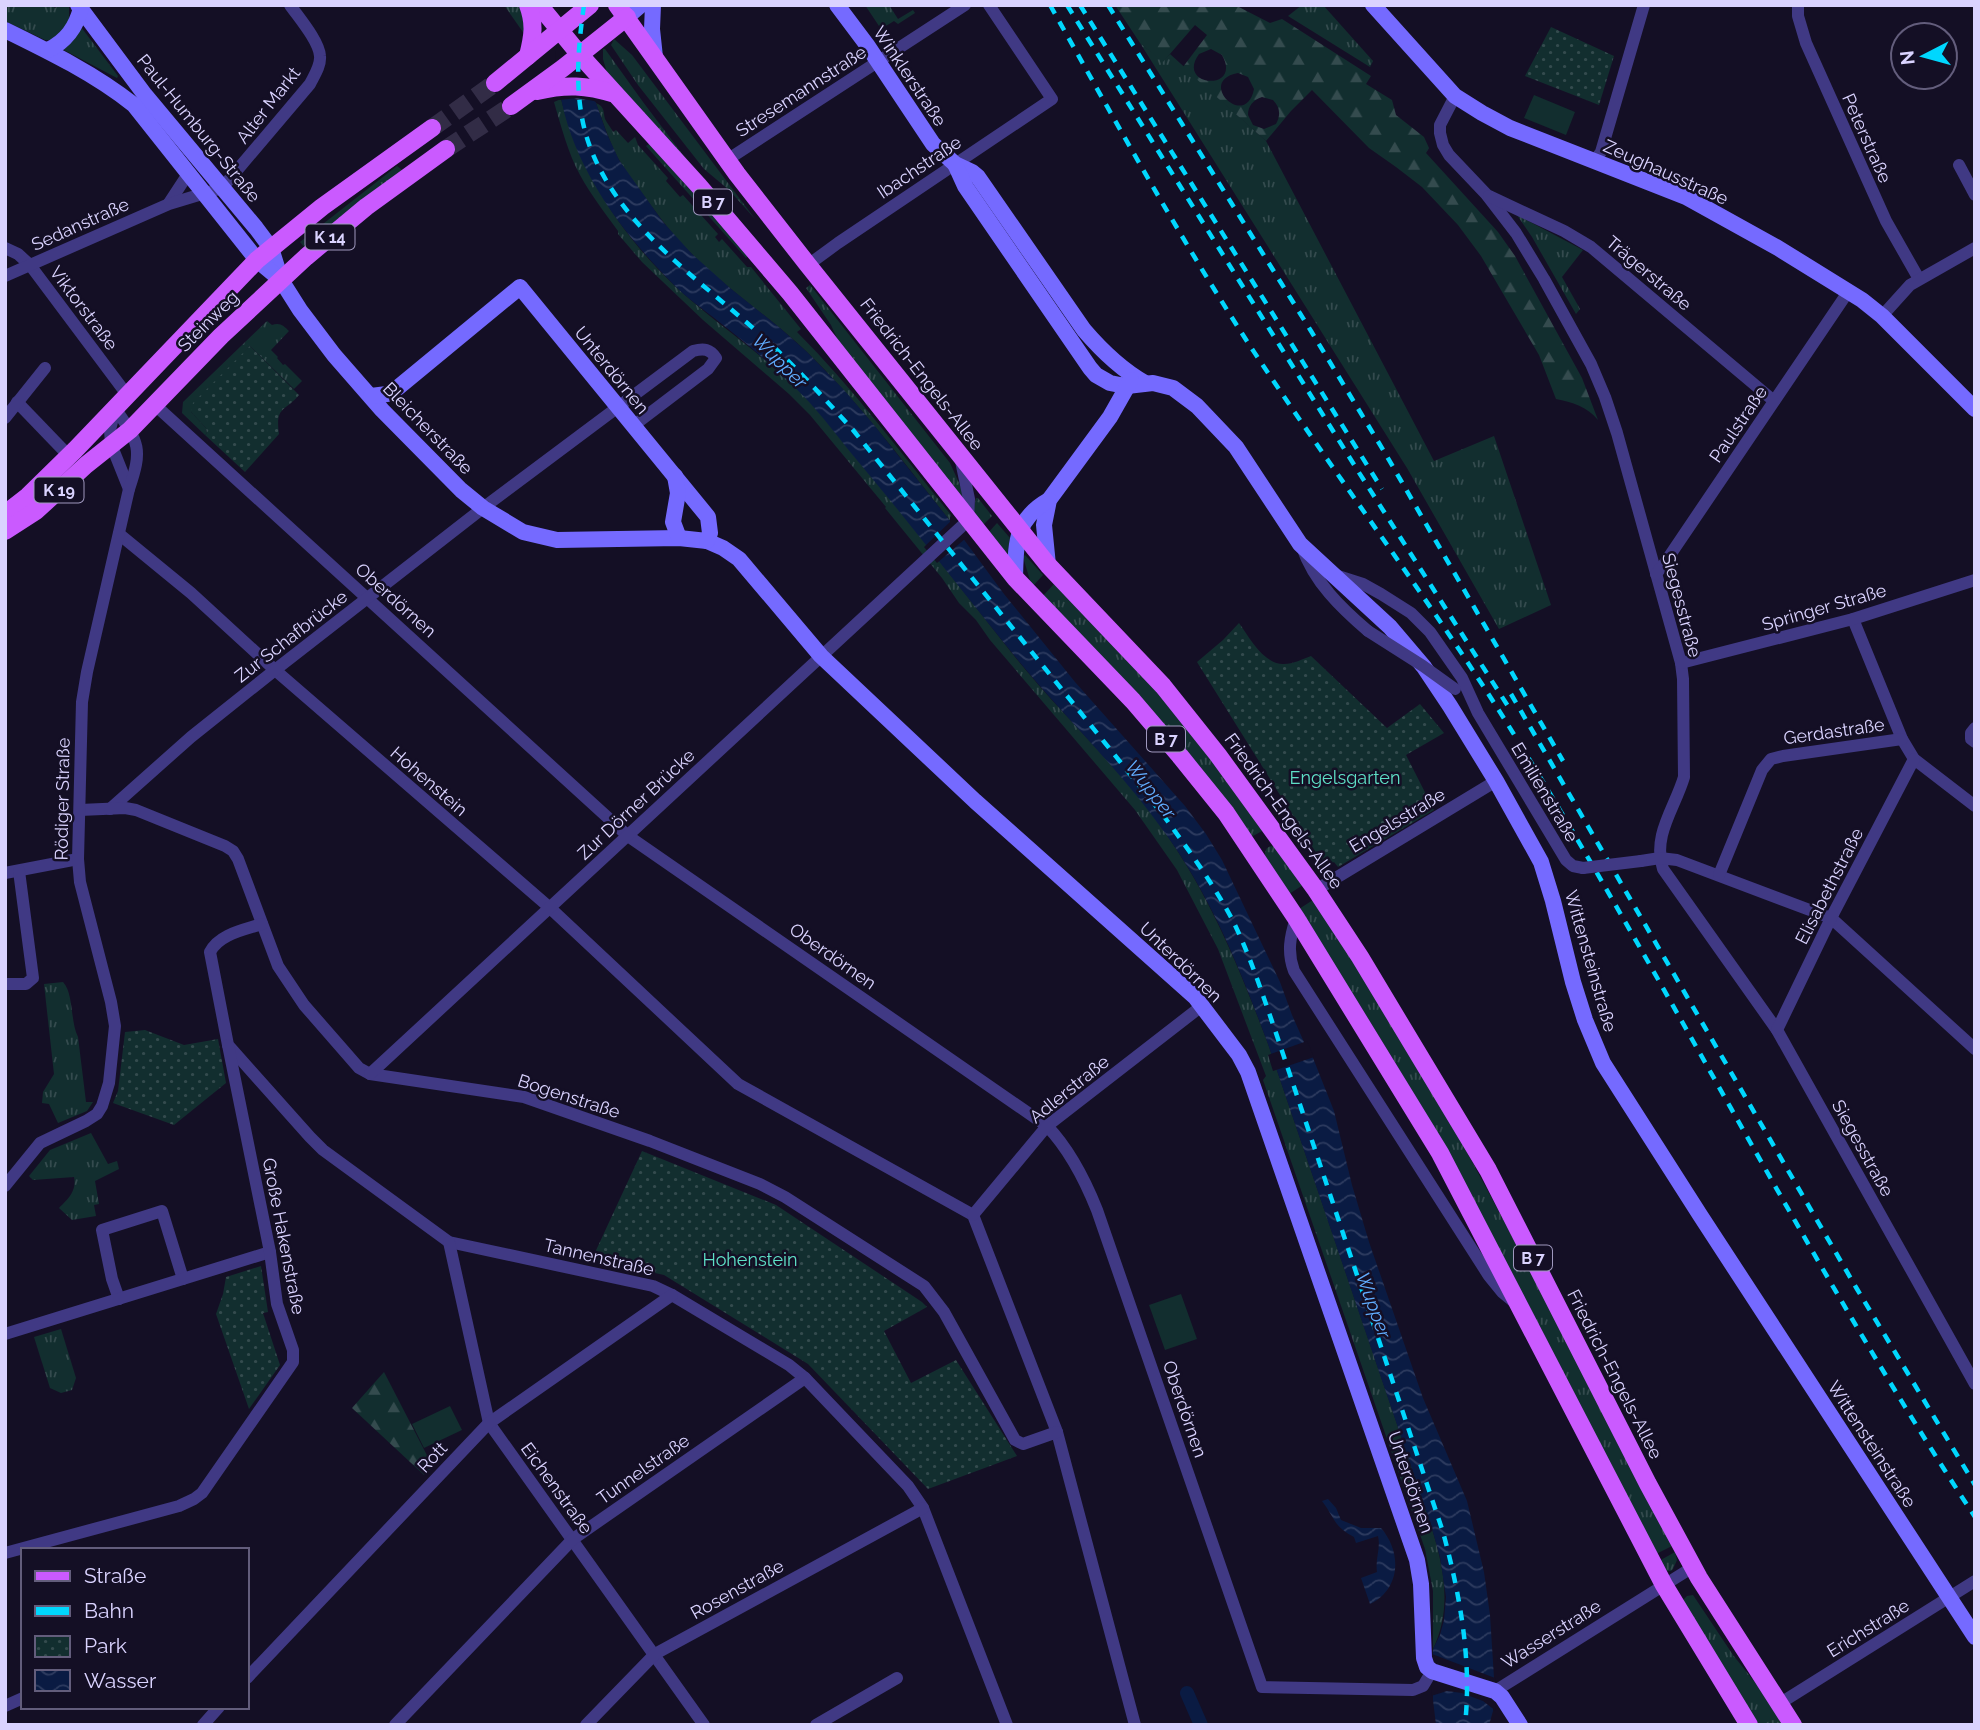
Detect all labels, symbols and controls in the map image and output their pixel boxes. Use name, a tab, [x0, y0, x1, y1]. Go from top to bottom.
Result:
north arrow	[1889, 21, 1959, 91]
street label: Winklerstraße	[869, 22, 951, 130]
street label: Stresemannstraße	[732, 41, 871, 141]
text: N	[1895, 49, 1919, 66]
street label: Paul-Humburg-Straße	[133, 50, 265, 207]
street label: Alter Markt	[232, 63, 304, 147]
street label: Peterstraße	[1838, 90, 1896, 186]
street label: Ibachstraße	[873, 131, 965, 203]
street label: Zeughausstraße	[1600, 135, 1732, 209]
road number: B 7	[694, 190, 732, 214]
street label: Sedanstraße	[28, 193, 132, 255]
road number: K 14	[306, 224, 354, 249]
street label: Trägerstraße	[1602, 231, 1696, 315]
street label: Viktorstraße	[46, 262, 123, 355]
street label: Steinweg	[173, 286, 243, 356]
street label: Friedrich-Engels-Allee	[856, 294, 988, 455]
street label: Unterdörnen	[570, 322, 654, 418]
water label: Wupper	[748, 329, 813, 394]
street label: Bleicherstraße	[379, 378, 478, 479]
street label: Paulstraße	[1705, 381, 1771, 466]
road number: K 19	[34, 477, 84, 503]
street label: Siegesstraße	[1658, 551, 1706, 660]
street label: Oberdörnen	[351, 558, 441, 642]
street label: Springer Straße	[1759, 579, 1889, 635]
street label: Zur Schafbrücke	[231, 585, 352, 686]
street label: Gerdastraße	[1782, 713, 1886, 748]
road number: B 7	[1147, 726, 1185, 752]
street label: Friedrich-Engels-Allee	[1220, 729, 1348, 893]
street label: Rödiger Straße	[50, 737, 74, 861]
street label: Emilienstraße	[1507, 738, 1583, 846]
street label: Hohenstein	[386, 742, 472, 820]
street label: Zur Dörner Brücke	[573, 744, 699, 864]
water label: Wupper	[1121, 755, 1182, 824]
park label: Engelsgarten	[1290, 767, 1400, 788]
street label: Engelsstraße	[1345, 783, 1449, 857]
street label: Elisabethstraße	[1791, 824, 1868, 948]
street label: Wittensteinstraße	[1561, 888, 1621, 1035]
street label: Oberdörnen	[786, 918, 880, 994]
street label: Unterdörnen	[1136, 918, 1226, 1006]
street label: Adlerstraße	[1025, 1050, 1113, 1127]
street label: Bogenstraße	[515, 1070, 623, 1123]
street label: Siegesstraße	[1828, 1096, 1898, 1200]
street label: Große Hakenstraße	[259, 1156, 310, 1317]
street label: Tannenstraße	[542, 1234, 656, 1280]
road number: B 7	[1514, 1246, 1552, 1270]
park label: Hohenstein	[703, 1249, 797, 1270]
water label: Wupper	[1352, 1269, 1397, 1342]
street label: Friedrich-Engels-Allee	[1563, 1286, 1667, 1463]
street label: Oberdörnen	[1159, 1358, 1211, 1460]
street label: Wittensteinstraße	[1823, 1377, 1921, 1512]
street label: Unterdörnen	[1384, 1428, 1438, 1536]
street label: Tunnelstraße	[593, 1429, 694, 1509]
street label: Rott	[413, 1437, 451, 1477]
street label: Eichenstraße	[517, 1438, 597, 1538]
legend	[21, 1548, 248, 1709]
street label: Rosenstraße	[687, 1555, 788, 1623]
text: Straße	[84, 1563, 146, 1588]
street label: Erichstraße	[1823, 1594, 1913, 1661]
street label: Wasserstraße	[1497, 1595, 1605, 1673]
text: Bahn	[84, 1598, 134, 1623]
text: Park	[84, 1633, 127, 1658]
text: Wasser	[84, 1668, 157, 1693]

